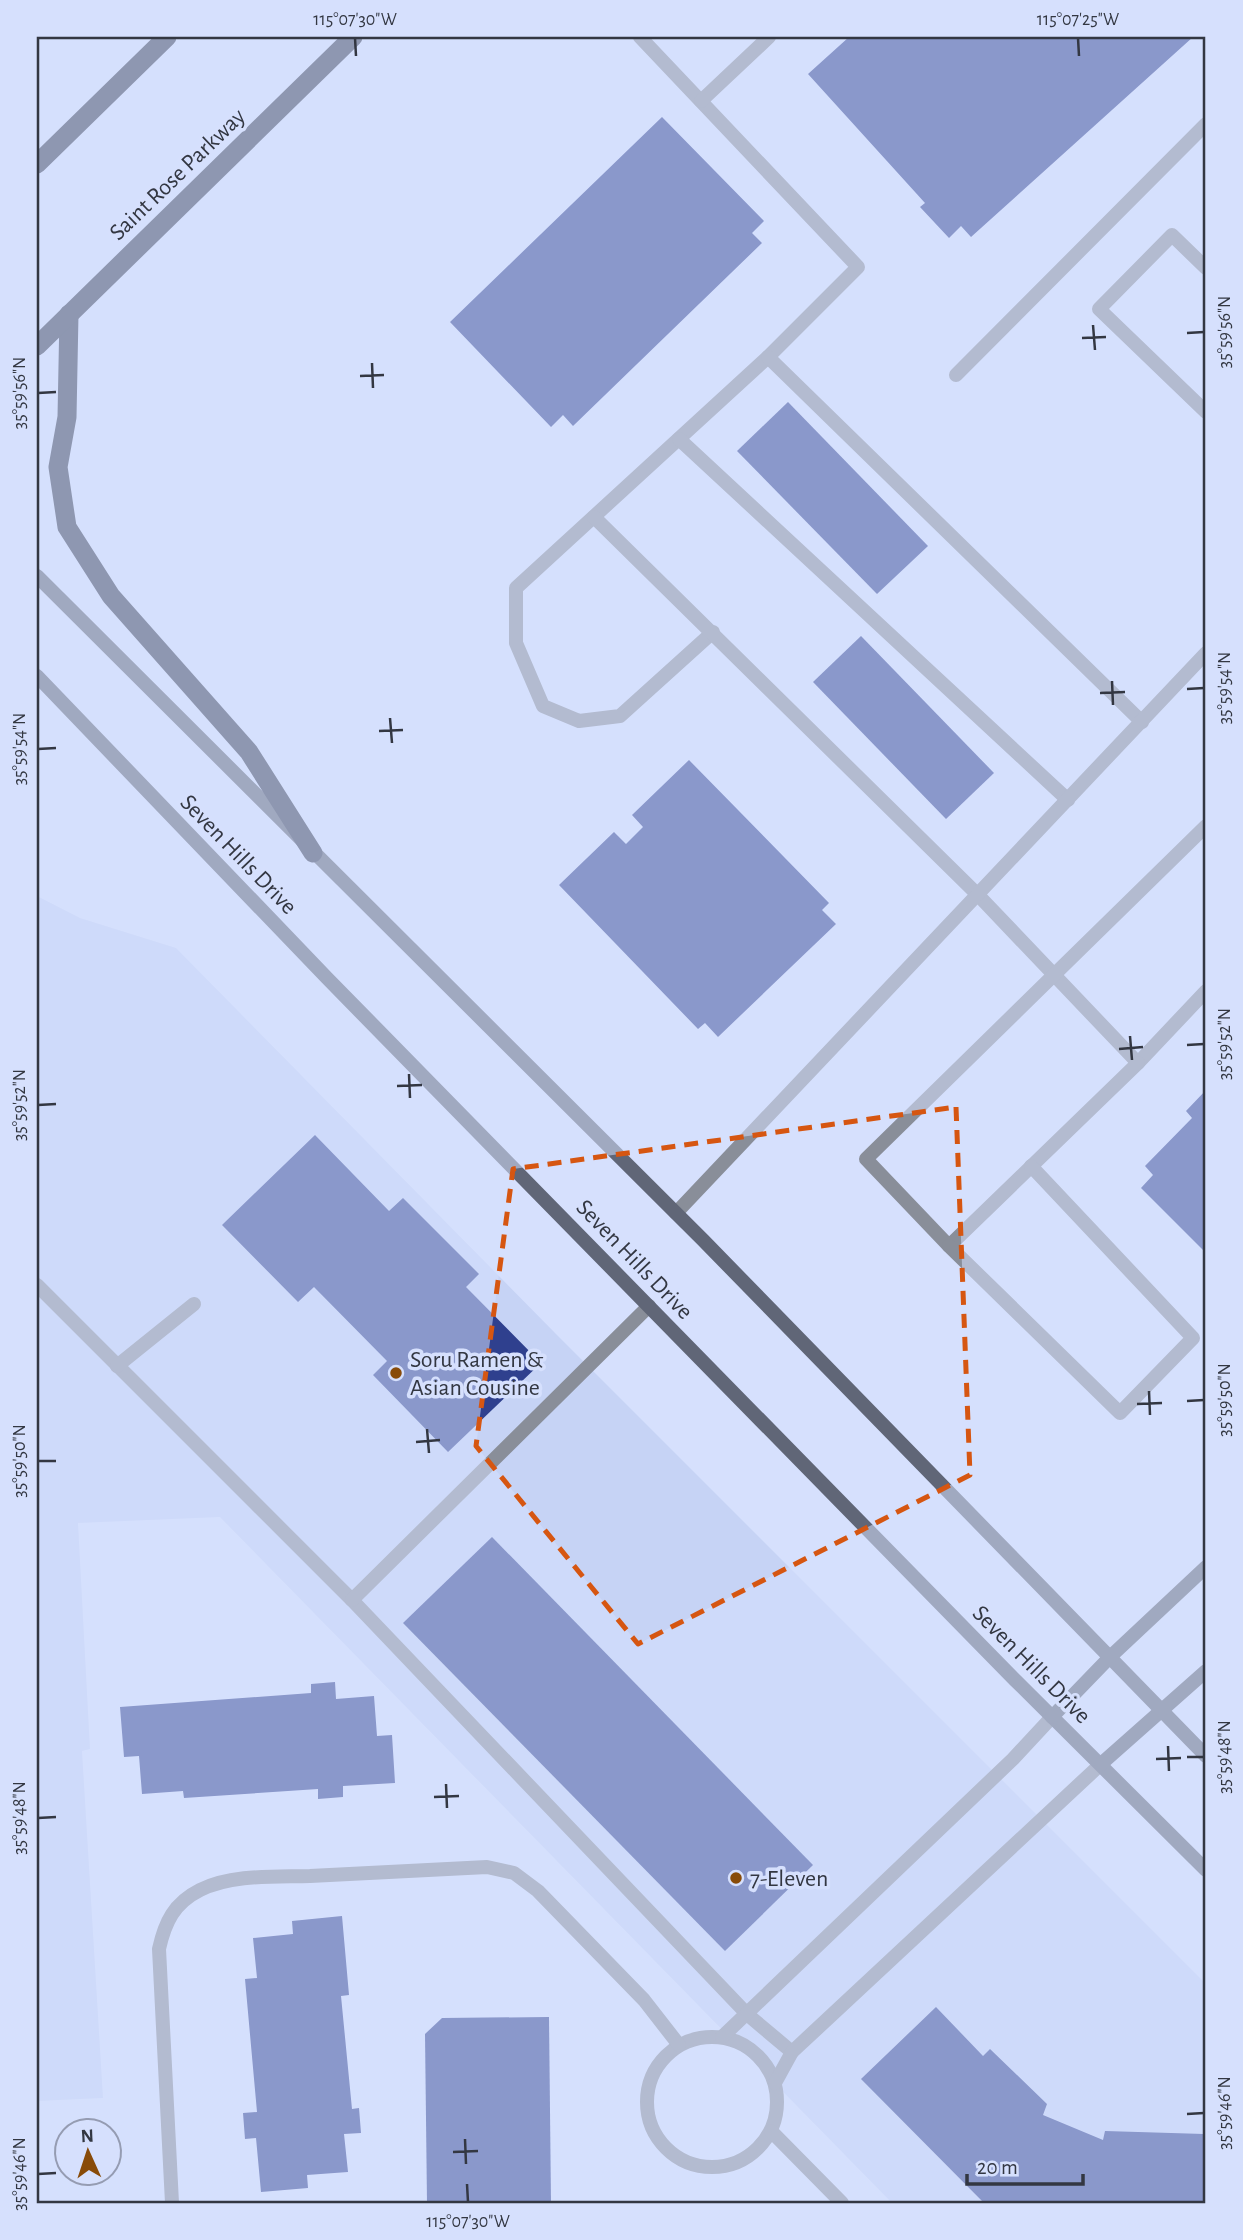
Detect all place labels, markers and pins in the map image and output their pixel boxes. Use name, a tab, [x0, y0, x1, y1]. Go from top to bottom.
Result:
place label: Soru Ramen & Asian Cousine	[410, 1348, 544, 1400]
marker: Soru Ramen & Asian Cousine	[388, 1365, 404, 1381]
place label: 7-Eleven	[750, 1867, 828, 1891]
marker: 7-Eleven	[728, 1870, 744, 1886]

